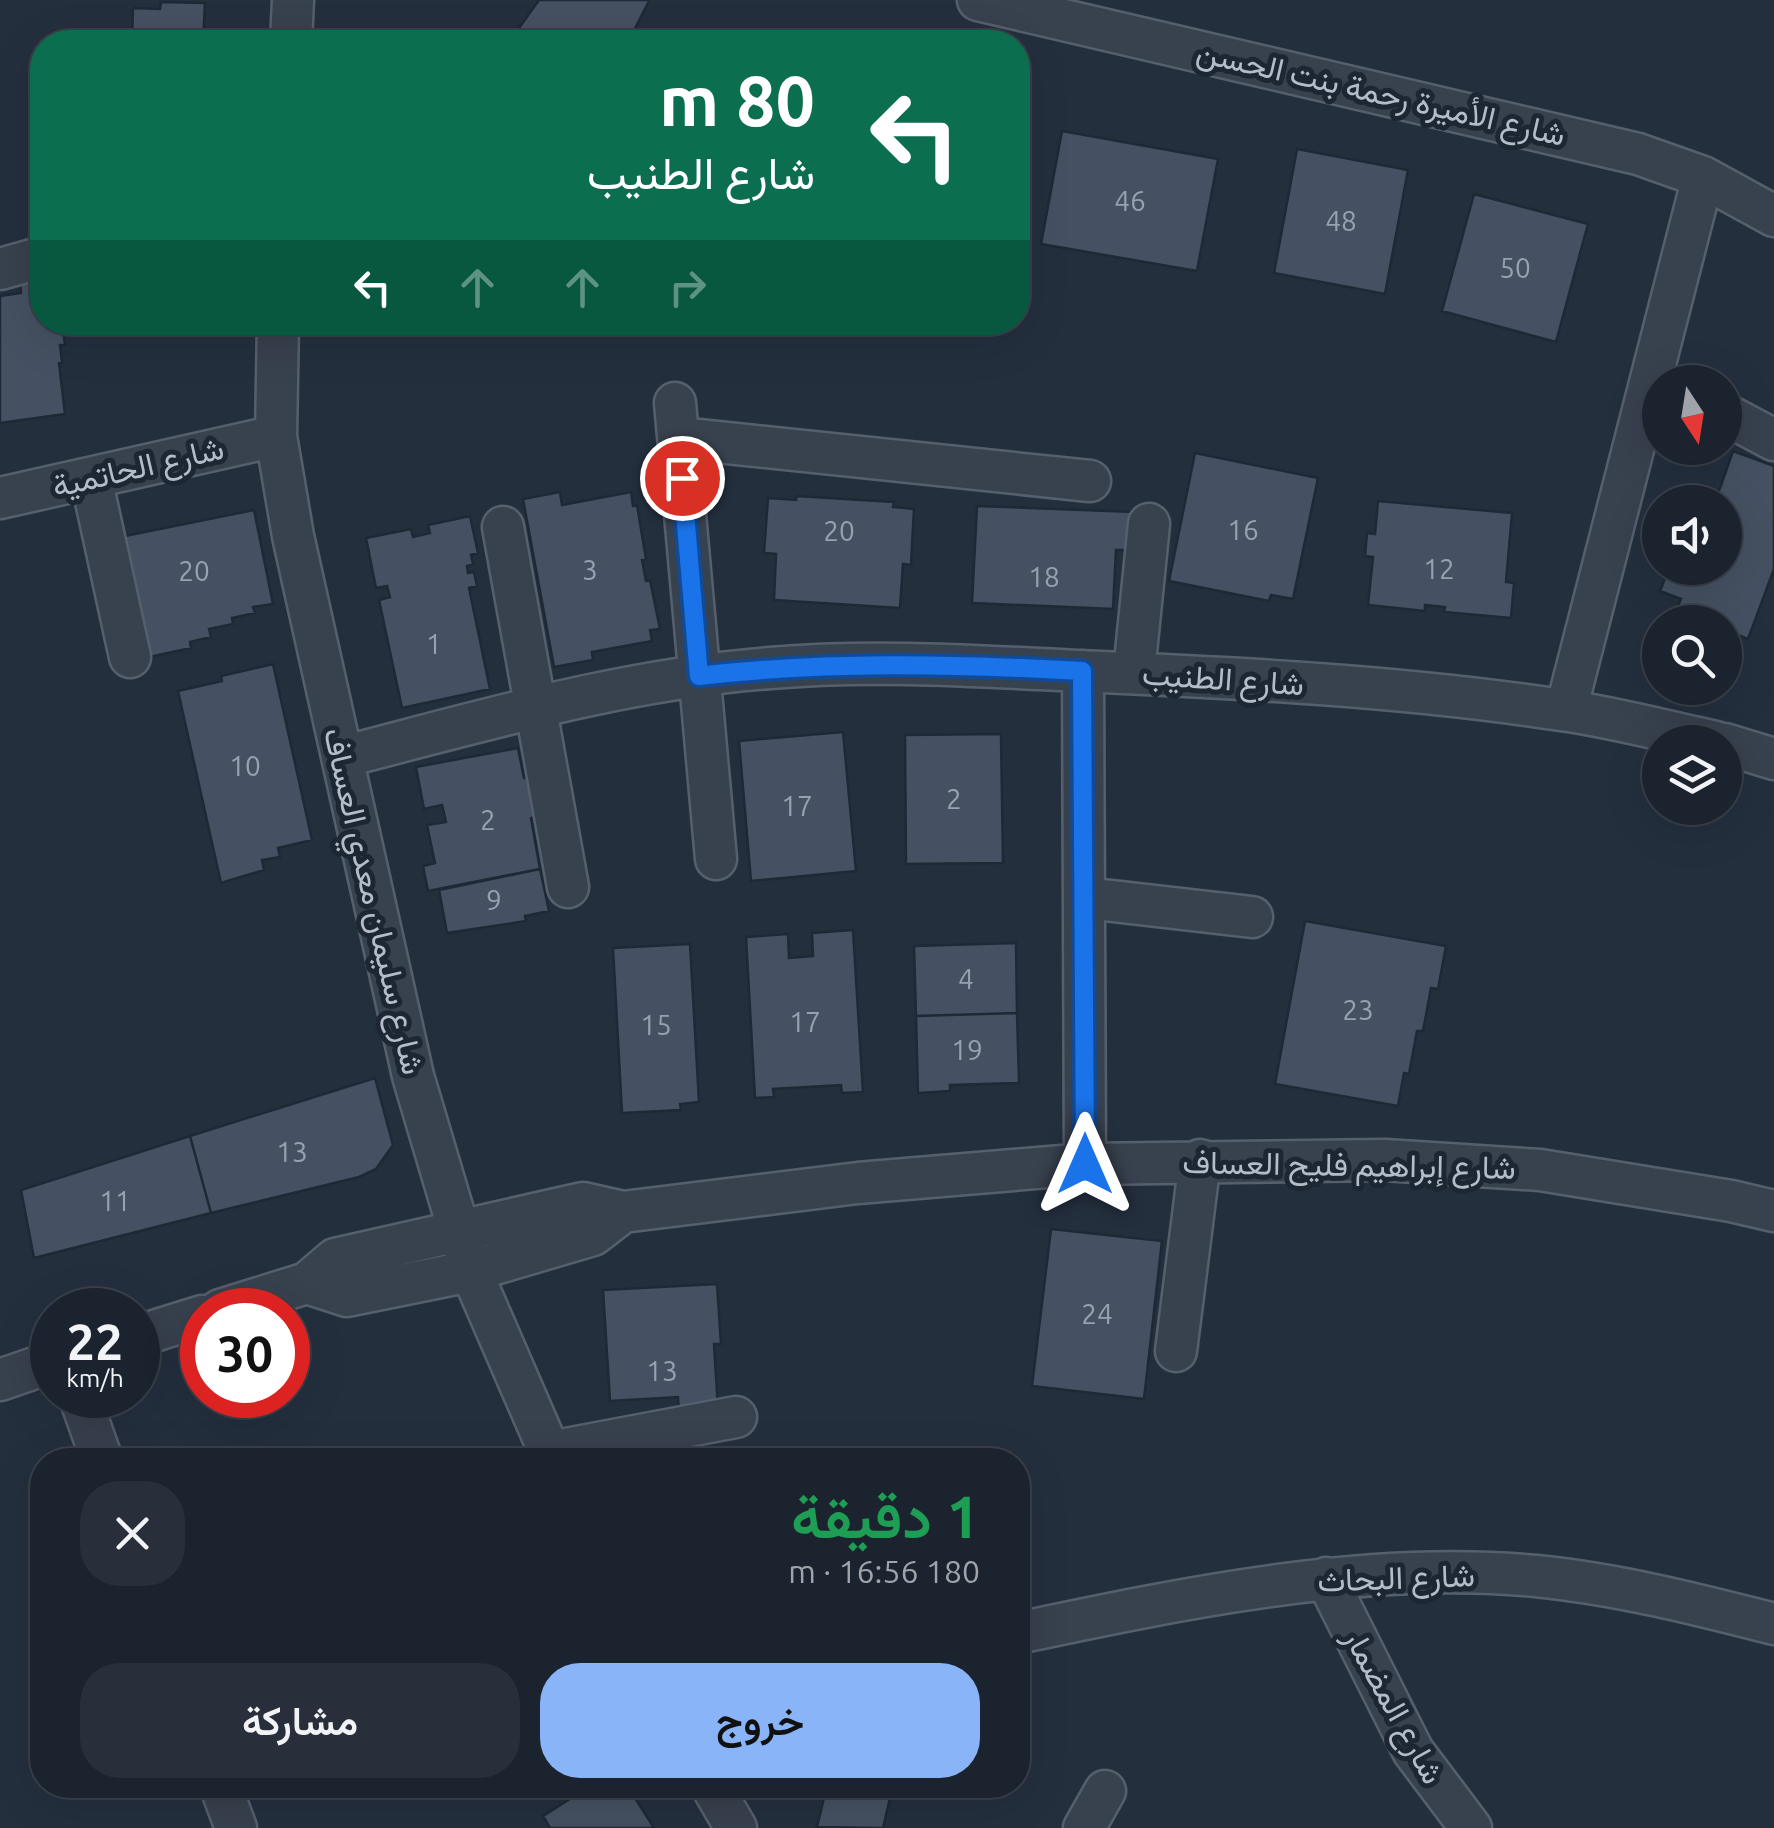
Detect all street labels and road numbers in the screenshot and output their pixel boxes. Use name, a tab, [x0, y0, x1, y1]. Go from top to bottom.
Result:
street label: شارع الأميرة رحمة بنت الحسن	[1192, 32, 1569, 157]
street label: شارع الحاتمية	[49, 429, 228, 508]
street label: شارع الطنيب	[1141, 654, 1305, 707]
street label: شارع سليمان معدي العساف	[309, 724, 432, 1080]
street label: شارع إبراهيم فليح العساف	[1182, 1143, 1516, 1190]
street label: شارع البحاث	[1317, 1556, 1476, 1603]
street label: شارع المضمار	[1333, 1621, 1452, 1792]

